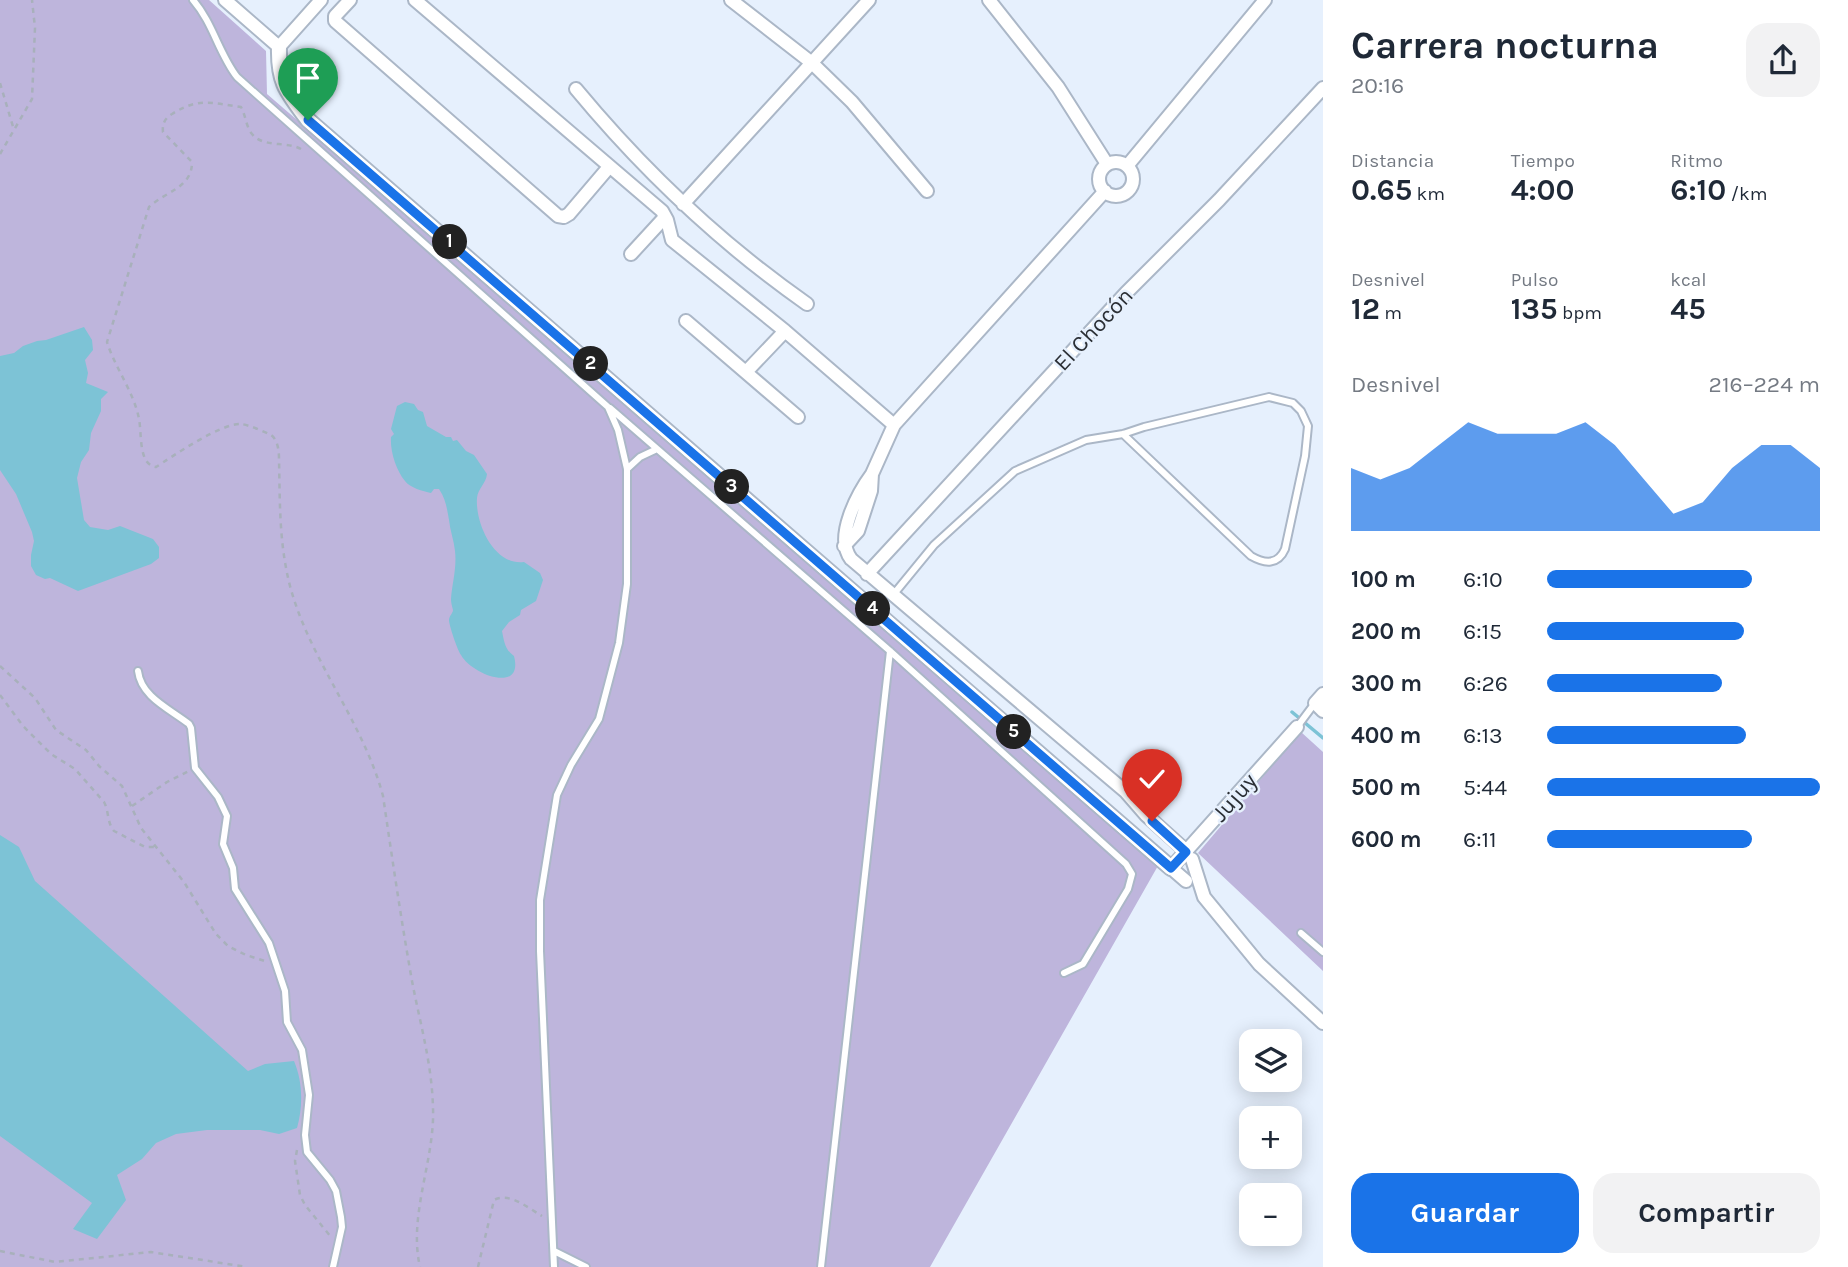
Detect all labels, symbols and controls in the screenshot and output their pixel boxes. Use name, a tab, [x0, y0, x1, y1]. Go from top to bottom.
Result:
text: Carrera nocturna	[1351, 23, 1659, 68]
button: share	[1746, 23, 1820, 97]
pin	[278, 48, 338, 120]
icon: arrive	[289, 59, 327, 97]
text: 20:16	[1351, 72, 1404, 99]
text: Distancia	[1351, 150, 1434, 172]
text: Tiempo	[1511, 150, 1575, 172]
text: Ritmo	[1670, 150, 1723, 172]
text: 0.65	[1351, 172, 1412, 208]
text: 4:00	[1511, 172, 1575, 208]
text: 6:10	[1670, 172, 1726, 208]
text: km	[1412, 183, 1445, 205]
text: /km	[1726, 183, 1768, 205]
pin: 1	[433, 224, 468, 260]
text: 1	[446, 230, 453, 252]
text: Desnivel	[1351, 269, 1425, 291]
text: Pulso	[1511, 269, 1558, 291]
text: kcal	[1670, 269, 1707, 291]
street label: El Chocón	[1048, 282, 1139, 376]
text: 12	[1351, 291, 1380, 327]
text: 135	[1511, 291, 1557, 327]
text: 45	[1670, 291, 1706, 327]
text: m	[1380, 302, 1402, 324]
text: bpm	[1557, 302, 1602, 324]
pin: 2	[574, 346, 608, 382]
text: 2	[585, 352, 596, 374]
text: Desnivel	[1351, 371, 1441, 398]
text: 216–224 m	[1709, 371, 1820, 398]
pin: 3	[714, 470, 750, 504]
text: 3	[726, 475, 737, 497]
text: 100 m	[1351, 566, 1416, 593]
text: 6:10	[1463, 566, 1503, 593]
pin: 4	[856, 592, 890, 626]
text: 4	[867, 597, 878, 619]
text: 200 m	[1351, 618, 1422, 645]
text: 6:15	[1463, 618, 1502, 645]
text: 300 m	[1351, 670, 1422, 697]
text: 6:26	[1463, 670, 1508, 697]
pin: 5	[996, 714, 1032, 750]
text: 5	[1008, 720, 1019, 742]
text: 400 m	[1351, 722, 1421, 749]
text: 6:13	[1463, 722, 1503, 749]
pin	[1122, 749, 1182, 821]
icon: check	[1133, 760, 1171, 798]
street label: Jujuy	[1206, 767, 1263, 827]
text: 500 m	[1351, 774, 1421, 801]
text: 5:44	[1463, 774, 1507, 801]
text: 600 m	[1351, 826, 1422, 853]
text: 6:11	[1463, 826, 1497, 853]
map controls	[1239, 1029, 1302, 1246]
button: layers	[1239, 1029, 1302, 1092]
button: +	[1239, 1106, 1302, 1169]
button: Guardar	[1351, 1173, 1579, 1253]
button: Compartir	[1593, 1173, 1820, 1253]
button: −	[1239, 1183, 1302, 1246]

